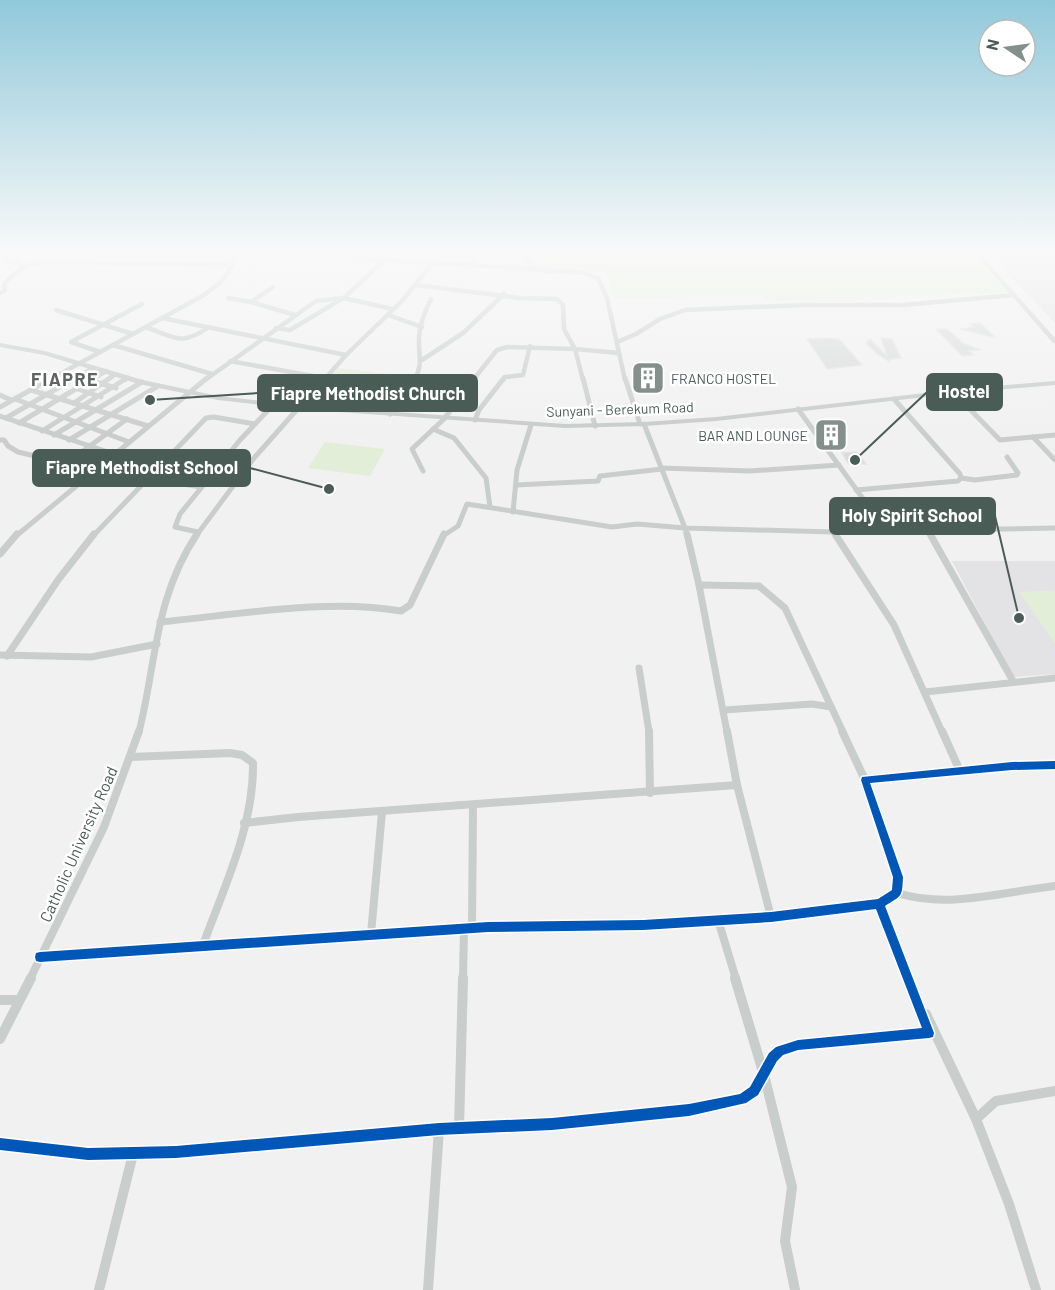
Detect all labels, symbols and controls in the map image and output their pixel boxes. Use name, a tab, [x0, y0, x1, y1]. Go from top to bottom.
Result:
north arrow	[977, 18, 1037, 78]
text: N	[981, 37, 1002, 52]
building icon: FRANCO HOSTEL	[630, 360, 666, 396]
district label: FIAPRE	[31, 368, 99, 390]
place label: FRANCO HOSTEL	[671, 370, 776, 387]
callout: Hostel	[927, 374, 1002, 410]
callout: Fiapre Methodist Church	[258, 375, 477, 411]
text: Hostel	[938, 380, 990, 402]
text: Fiapre Methodist Church	[271, 382, 465, 404]
street label: Sunyani - Berekum Road	[546, 398, 694, 420]
building icon: BAR AND LOUNGE	[813, 417, 849, 453]
place label: BAR AND LOUNGE	[698, 427, 808, 444]
callout: Fiapre Methodist School	[33, 450, 250, 486]
text: Fiapre Methodist School	[46, 456, 238, 478]
callout: Holy Spirit School	[830, 498, 995, 534]
text: Holy Spirit School	[842, 504, 982, 526]
street label: Catholic University Road	[35, 763, 121, 925]

